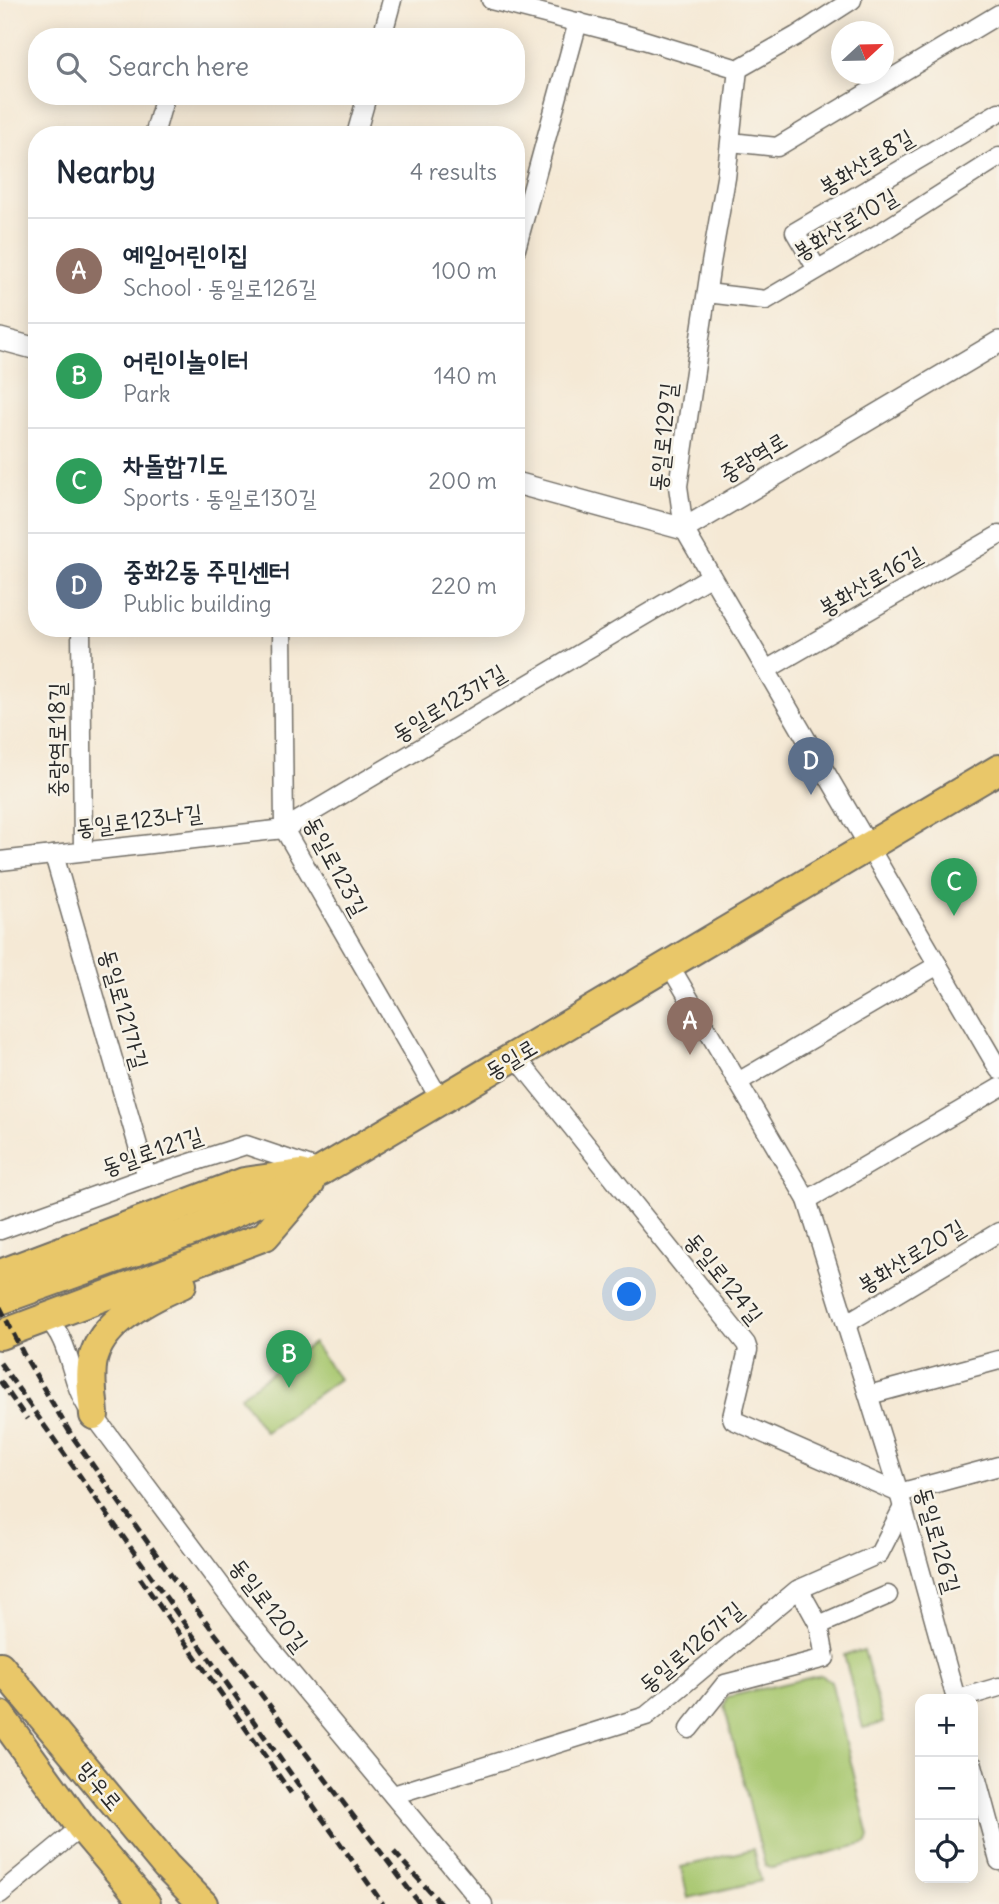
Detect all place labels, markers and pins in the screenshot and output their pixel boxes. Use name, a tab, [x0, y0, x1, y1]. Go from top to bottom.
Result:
pin: D	[788, 737, 834, 795]
pin: C	[931, 858, 977, 916]
pin: A	[667, 997, 713, 1055]
pin: B	[266, 1330, 312, 1388]

